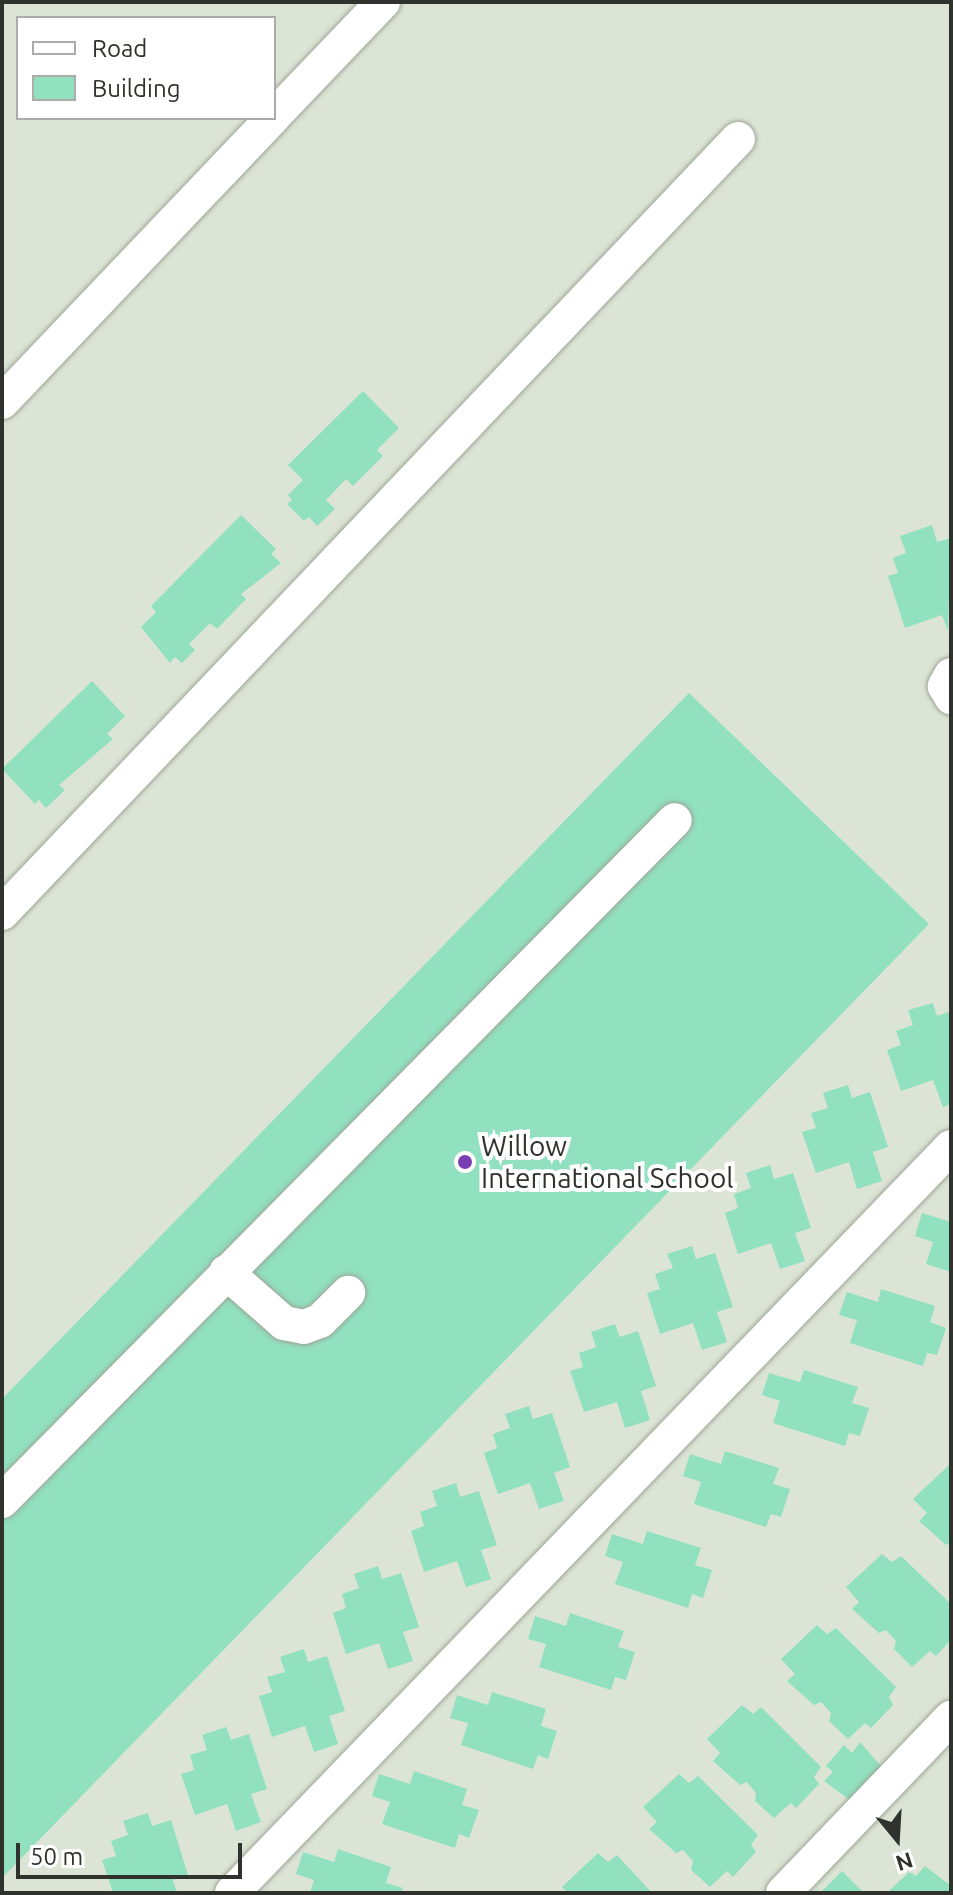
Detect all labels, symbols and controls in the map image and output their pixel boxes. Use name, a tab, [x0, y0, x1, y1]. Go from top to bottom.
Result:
legend	[16, 16, 276, 120]
text: Road	[92, 35, 147, 62]
text: Building	[92, 75, 180, 102]
place label: Willow International School	[481, 1129, 734, 1195]
marker: Willow International School	[456, 1153, 474, 1171]
north arrow	[857, 1799, 937, 1879]
scale bar	[20, 1827, 246, 1877]
text: 50 m	[30, 1843, 83, 1870]
text: N	[893, 1848, 916, 1877]

